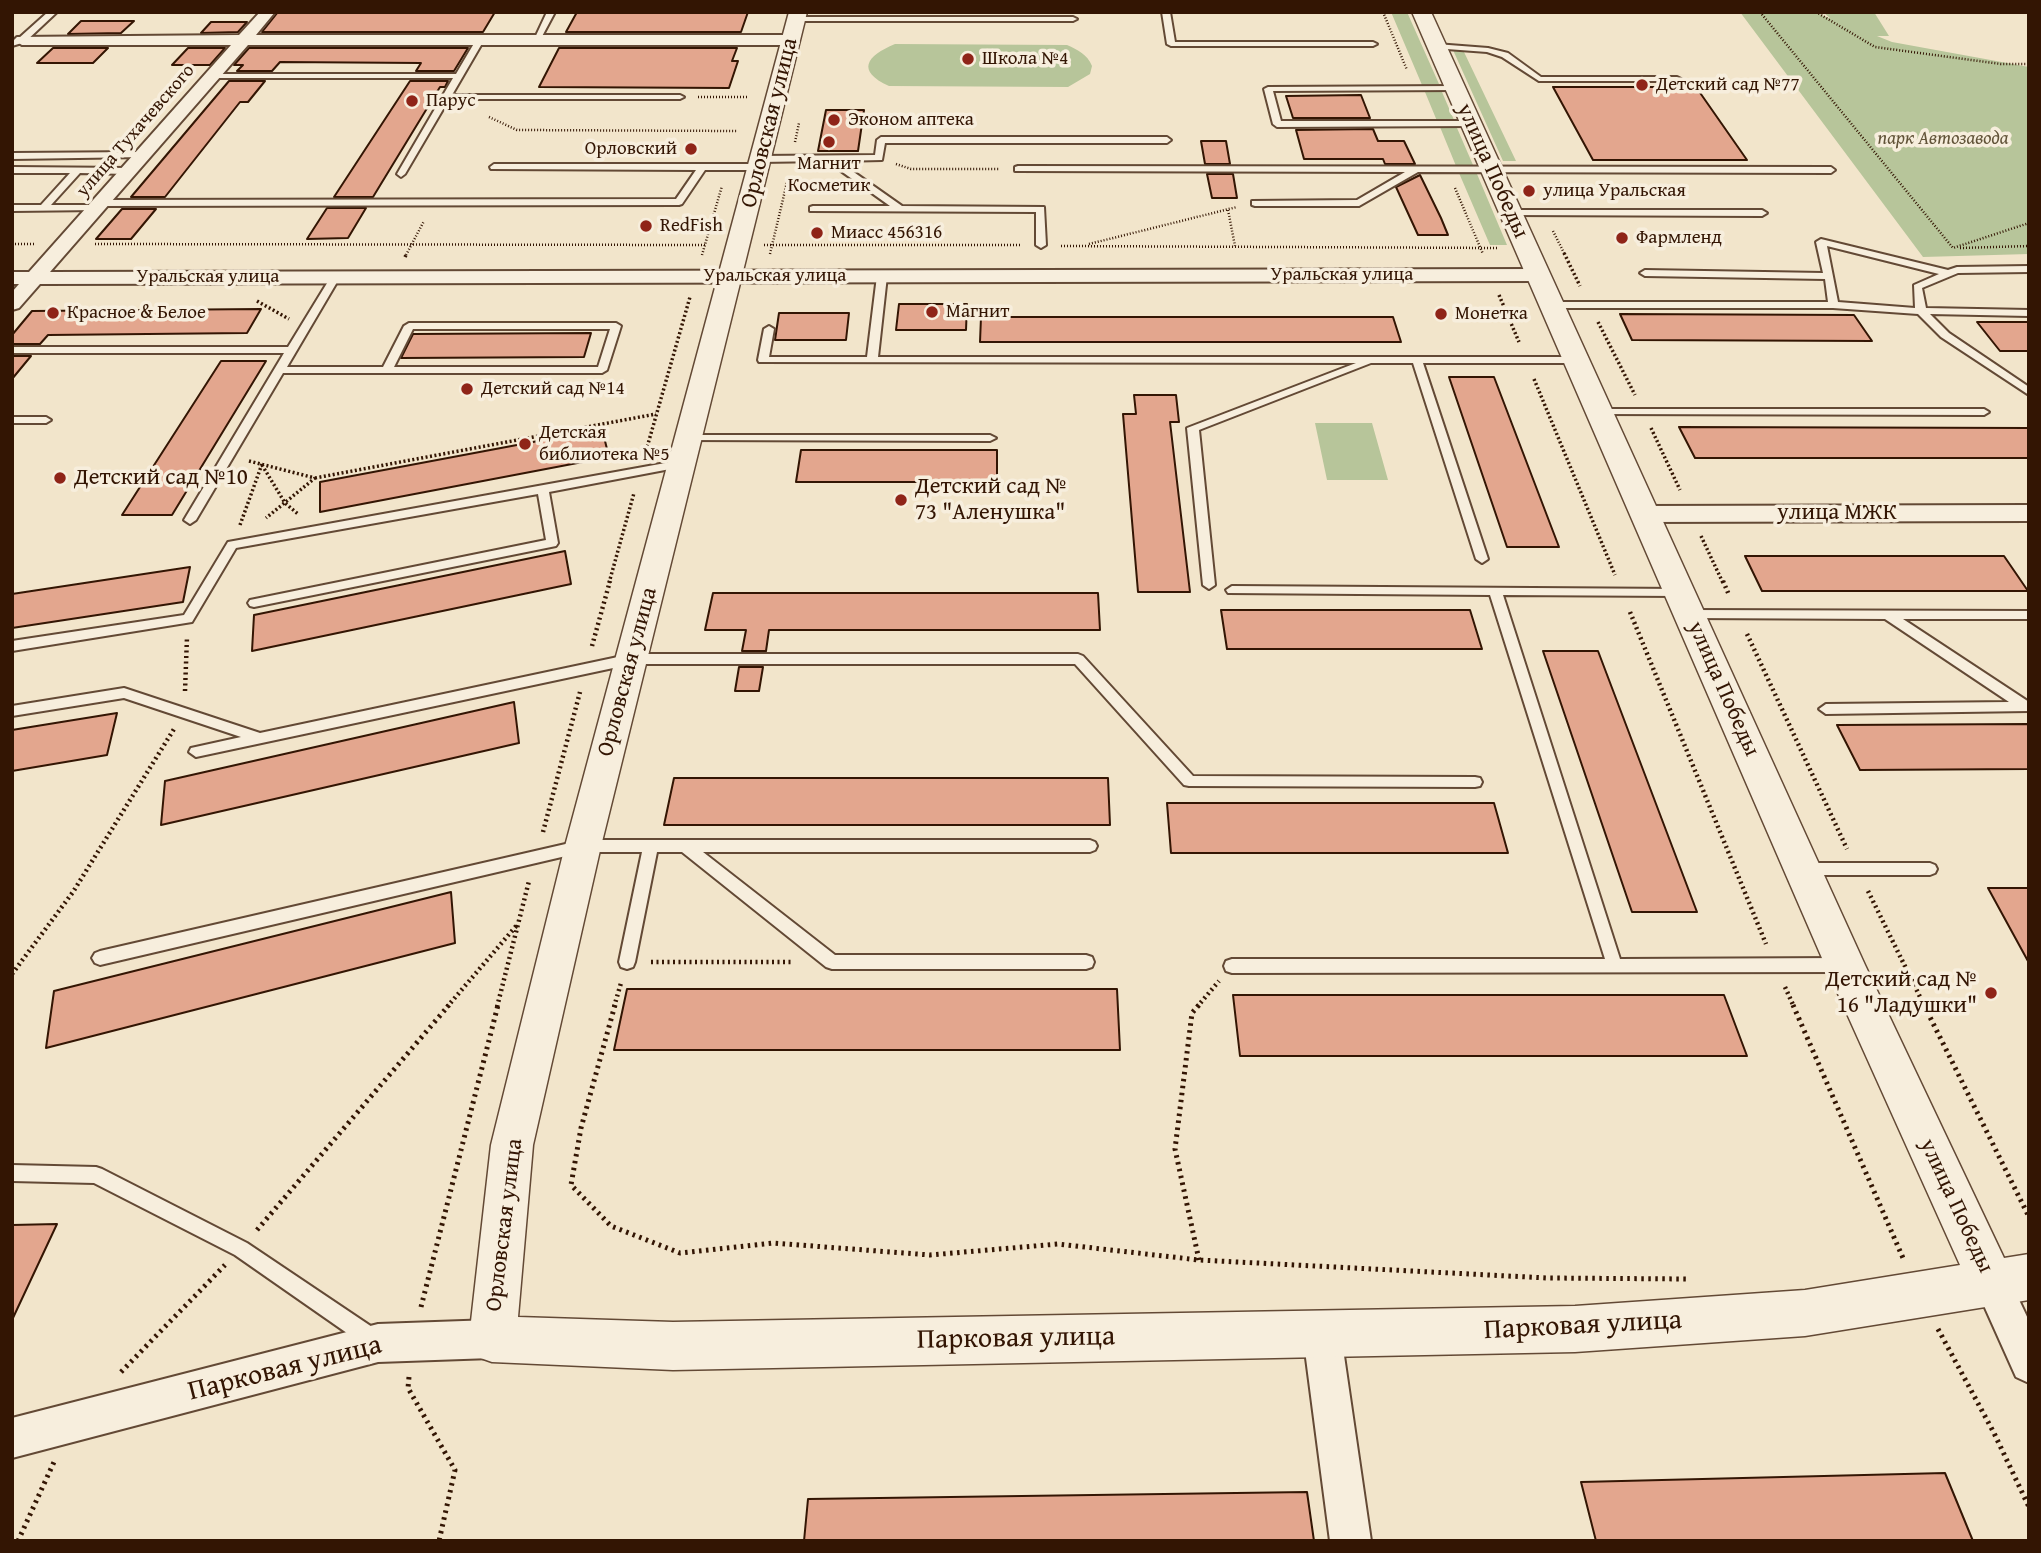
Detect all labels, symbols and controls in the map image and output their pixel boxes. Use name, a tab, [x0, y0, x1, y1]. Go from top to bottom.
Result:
street label: Орловская улица	[736, 35, 804, 211]
place label: Школа №4	[982, 48, 1068, 70]
marker: Школа №4	[960, 51, 976, 67]
street label: улица Тухачевского	[72, 60, 200, 202]
place label: Детский сад №77	[1656, 74, 1800, 96]
marker: Детский сад №77	[1634, 77, 1650, 93]
place label: Парус	[426, 90, 476, 112]
marker: Парус	[404, 93, 420, 109]
street label: улица Победы	[1450, 99, 1534, 243]
place label: Эконом аптека	[848, 109, 974, 131]
marker: Эконом аптека	[826, 112, 842, 128]
park label: парк Автозавода	[1878, 128, 2008, 150]
marker: Магнит Косметик	[821, 134, 837, 150]
place label: Орловский	[585, 138, 677, 160]
marker: Орловский	[683, 141, 699, 157]
place label: Магнит Косметик	[788, 153, 870, 197]
place label: улица Уральская	[1543, 180, 1686, 202]
marker: улица Уральская	[1521, 183, 1537, 199]
place label: RedFish	[660, 215, 723, 237]
marker: RedFish	[638, 218, 654, 234]
place label: Миасс 456316	[831, 222, 942, 244]
marker: Миасс 456316	[809, 225, 825, 241]
place label: Фармленд	[1636, 227, 1722, 249]
marker: Фармленд	[1614, 230, 1630, 246]
street label: Уральская улица	[1271, 264, 1413, 286]
street label: Уральская улица	[704, 265, 846, 287]
street label: Уральская улица	[137, 266, 279, 288]
place label: Магнит	[946, 301, 1009, 323]
place label: Красное & Белое	[67, 302, 206, 324]
place label: Монетка	[1455, 303, 1528, 325]
marker: Магнит	[924, 304, 940, 320]
marker: Красное & Белое	[45, 305, 61, 321]
marker: Монетка	[1433, 306, 1449, 322]
place label: Детский сад №14	[481, 378, 625, 400]
marker: Детский сад №14	[459, 381, 475, 397]
place label: Детская библиотека №5	[539, 422, 670, 466]
marker: Детская библиотека №5	[517, 436, 533, 452]
place label: Детский сад №10	[74, 464, 248, 492]
marker: Детский сад №10	[52, 470, 68, 486]
place label: Детский сад № 73 "Аленушка"	[915, 473, 1067, 527]
marker: Детский сад № 73 "Аленушка"	[893, 492, 909, 508]
street label: улица МЖК	[1777, 499, 1897, 527]
street label: Орловская улица	[592, 584, 664, 760]
street label: улица Победы	[1681, 617, 1765, 761]
place label: Детский сад № 16 "Ладушки"	[1825, 966, 1977, 1020]
marker: Детский сад № 16 "Ладушки"	[1983, 985, 1999, 1001]
street label: улица Победы	[1913, 1135, 1999, 1277]
street label: Орловская улица	[481, 1137, 529, 1313]
street label: Парковая улица	[1483, 1304, 1683, 1348]
street label: Парковая улица	[917, 1320, 1115, 1358]
street label: Парковая улица	[185, 1329, 385, 1409]

